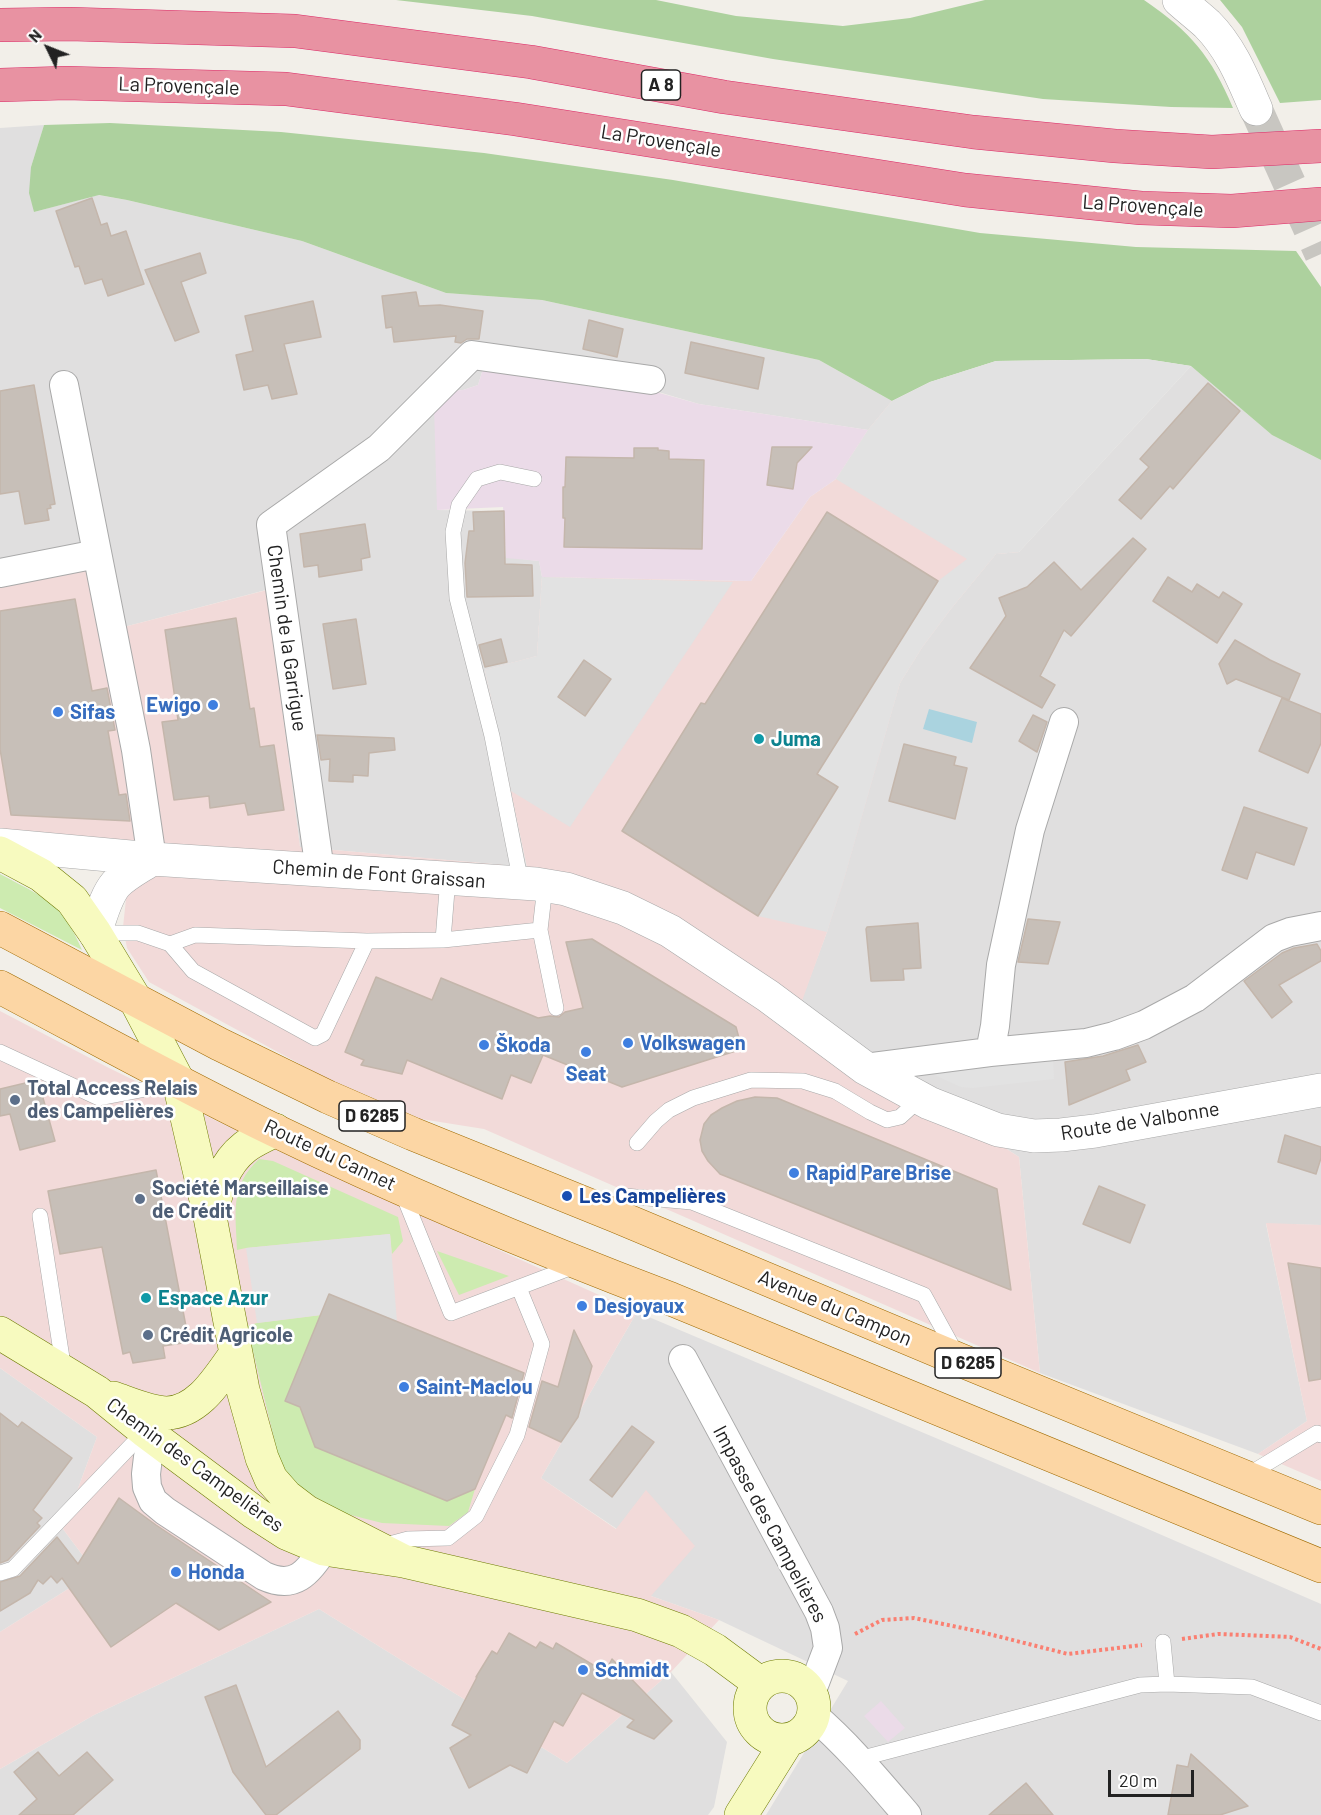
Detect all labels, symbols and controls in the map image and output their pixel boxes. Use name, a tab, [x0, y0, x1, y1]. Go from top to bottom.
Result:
north arrow	[18, 18, 78, 78]
text: N	[24, 25, 45, 46]
road number: A 8	[642, 70, 680, 100]
street label: La Provençale	[118, 72, 240, 100]
street label: La Provençale	[599, 120, 723, 162]
street label: La Provençale	[1082, 190, 1204, 222]
street label: Chemin de la Garrigue	[262, 543, 312, 733]
place label: Ewigo	[146, 693, 201, 717]
marker: Ewigo	[206, 698, 220, 712]
place label: Sifas	[70, 700, 115, 724]
marker: Sifas	[51, 705, 65, 719]
place label: Juma	[771, 727, 821, 751]
marker: Juma	[752, 732, 766, 746]
street label: Chemin de Font Graissan	[272, 855, 486, 893]
place label: Volkswagen	[640, 1031, 746, 1055]
place label: Škoda	[496, 1033, 551, 1057]
marker: Volkswagen	[621, 1036, 635, 1050]
marker: Škoda	[477, 1038, 491, 1052]
marker: Seat	[579, 1045, 593, 1059]
place label: Seat	[566, 1062, 606, 1086]
place label: Total Access Relais des Campelières	[27, 1076, 198, 1123]
marker: Total Access Relais des Campelières	[8, 1093, 22, 1107]
street label: Route de Valbonne	[1059, 1097, 1221, 1145]
road number: D 6285	[339, 1101, 405, 1131]
street label: Route du Cannet	[260, 1114, 400, 1196]
place label: Rapid Pare Brise	[806, 1161, 951, 1185]
marker: Rapid Pare Brise	[787, 1166, 801, 1180]
place label: Société Marseillaise de Crédit	[152, 1176, 329, 1223]
place label: Les Campelières	[579, 1184, 726, 1208]
marker: Les Campelières	[560, 1189, 574, 1203]
marker: Société Marseillaise de Crédit	[133, 1192, 147, 1206]
street label: Avenue du Campon	[755, 1265, 915, 1351]
place label: Espace Azur	[158, 1286, 268, 1310]
marker: Espace Azur	[139, 1291, 153, 1305]
place label: Desjoyaux	[594, 1294, 685, 1318]
marker: Desjoyaux	[575, 1299, 589, 1313]
place label: Crédit Agricole	[160, 1323, 293, 1347]
marker: Crédit Agricole	[141, 1328, 155, 1342]
road number: D 6285	[935, 1348, 1001, 1378]
place label: Saint-Maclou	[416, 1375, 533, 1399]
marker: Saint-Maclou	[397, 1380, 411, 1394]
street label: Chemin des Campelières	[102, 1393, 288, 1537]
street label: Impasse des Campelières	[708, 1421, 832, 1627]
place label: Honda	[188, 1560, 244, 1584]
marker: Honda	[169, 1565, 183, 1579]
place label: Schmidt	[595, 1658, 669, 1682]
marker: Schmidt	[576, 1663, 590, 1677]
scale bar	[1111, 1758, 1196, 1796]
text: 20 m	[1119, 1769, 1157, 1791]

